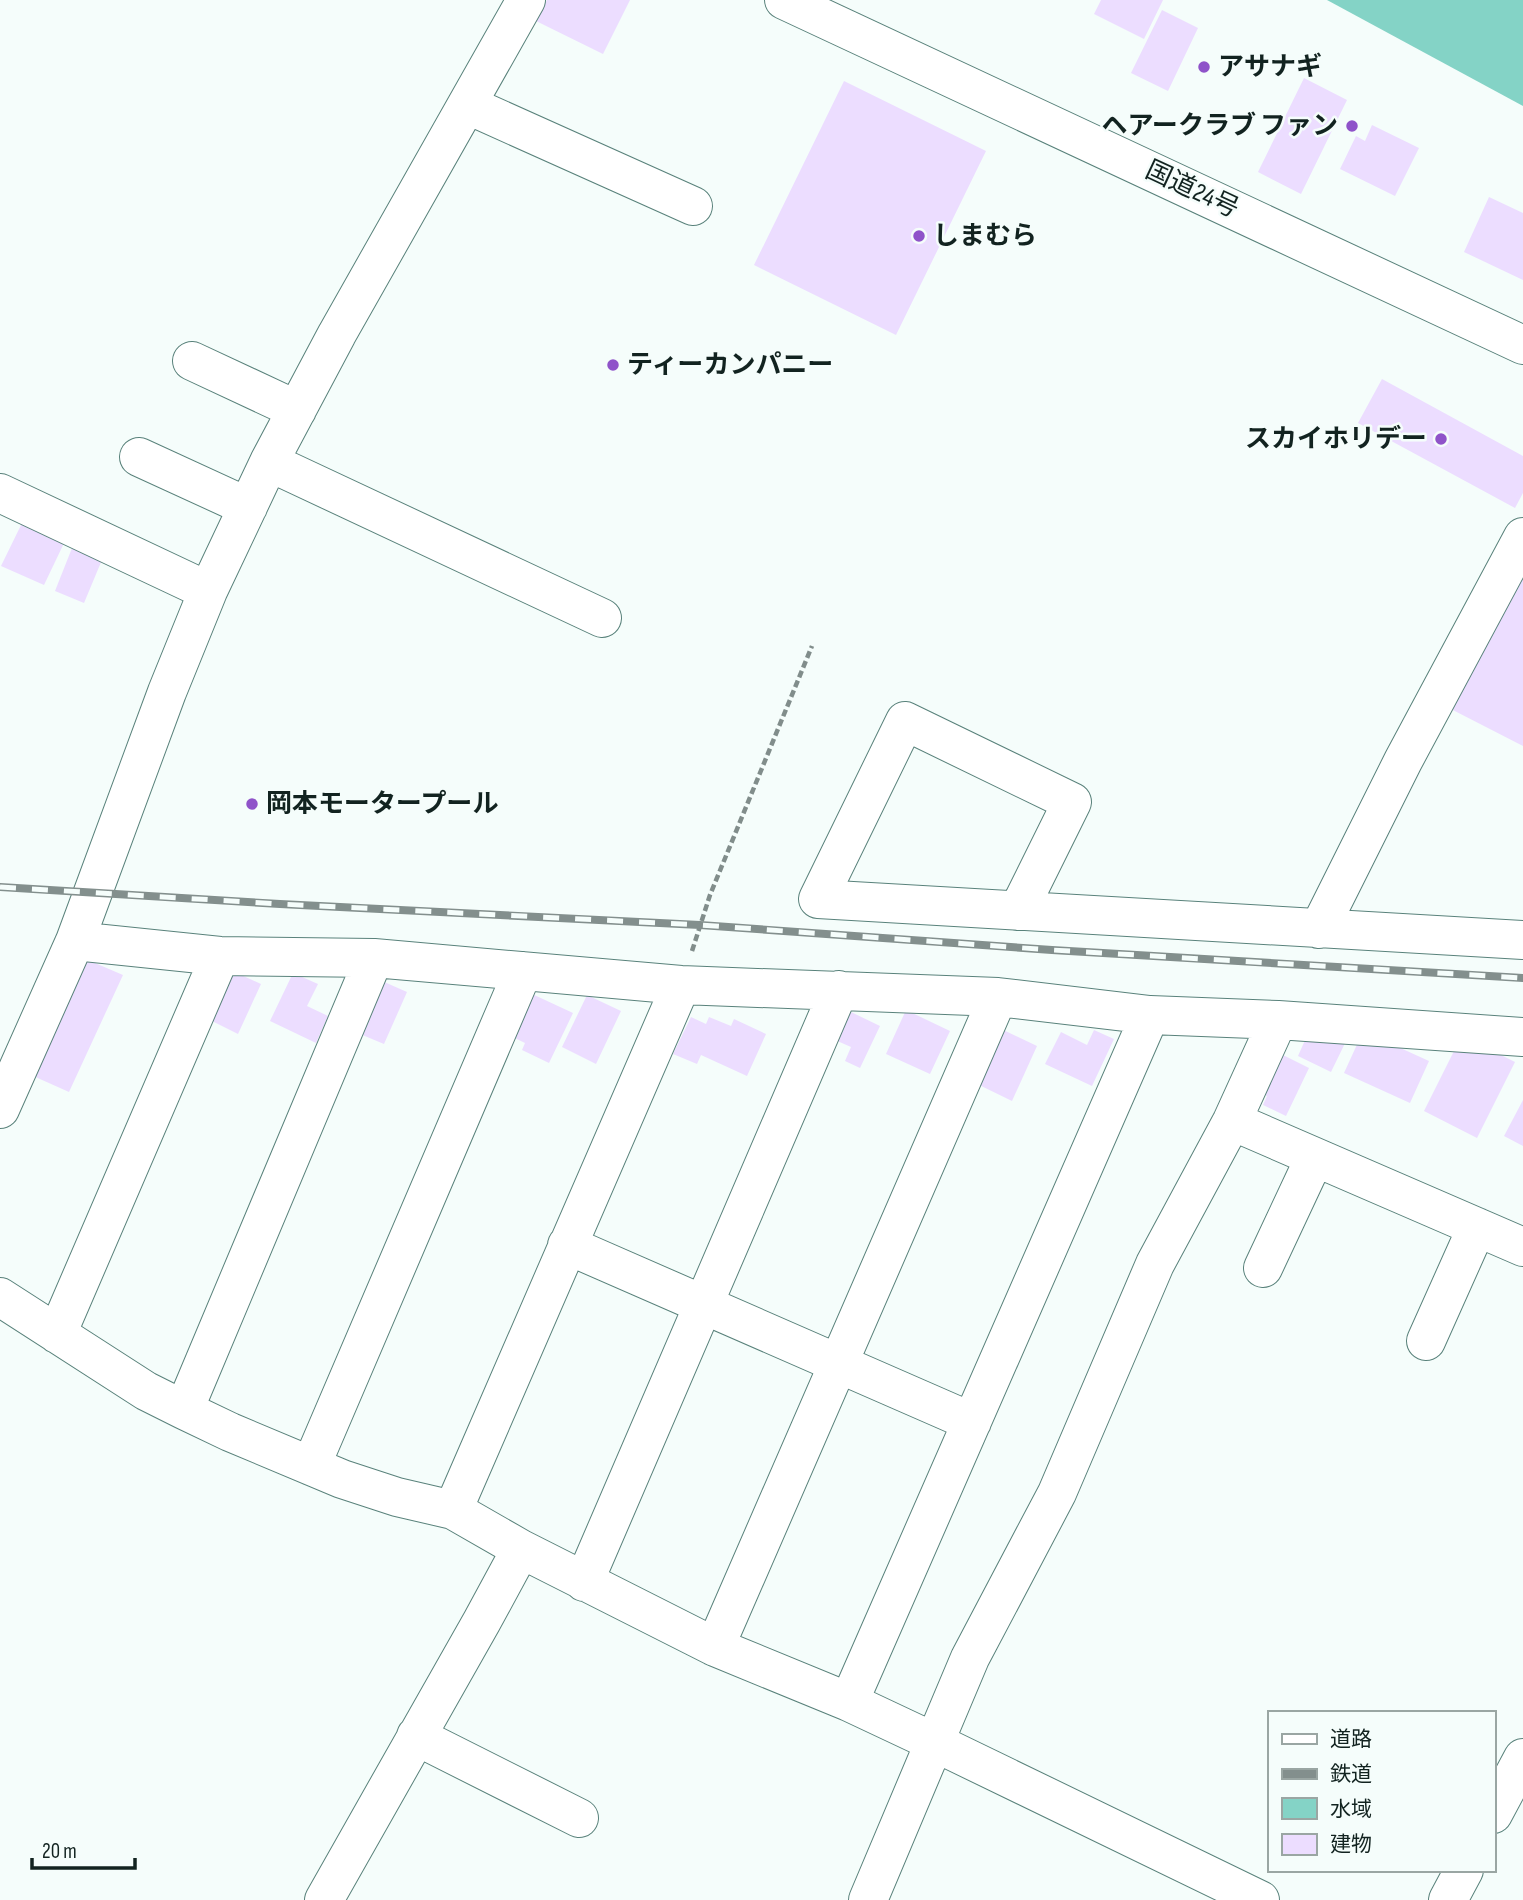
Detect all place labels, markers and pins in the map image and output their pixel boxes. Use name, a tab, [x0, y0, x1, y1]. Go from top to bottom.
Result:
place label: アサナギ	[1218, 52, 1322, 83]
marker: アサナギ	[1196, 59, 1212, 75]
place label: ヘアークラブ ファン	[1102, 111, 1338, 142]
marker: ヘアークラブ ファン	[1344, 118, 1360, 134]
place label: しまむら	[933, 221, 1037, 252]
marker: しまむら	[911, 228, 927, 244]
place label: ティーカンパニー	[627, 350, 833, 381]
marker: ティーカンパニー	[605, 357, 621, 373]
place label: スカイホリデー	[1245, 424, 1427, 455]
marker: スカイホリデー	[1433, 431, 1449, 447]
place label: 岡本モータープール	[266, 789, 498, 820]
marker: 岡本モータープール	[244, 796, 260, 812]

